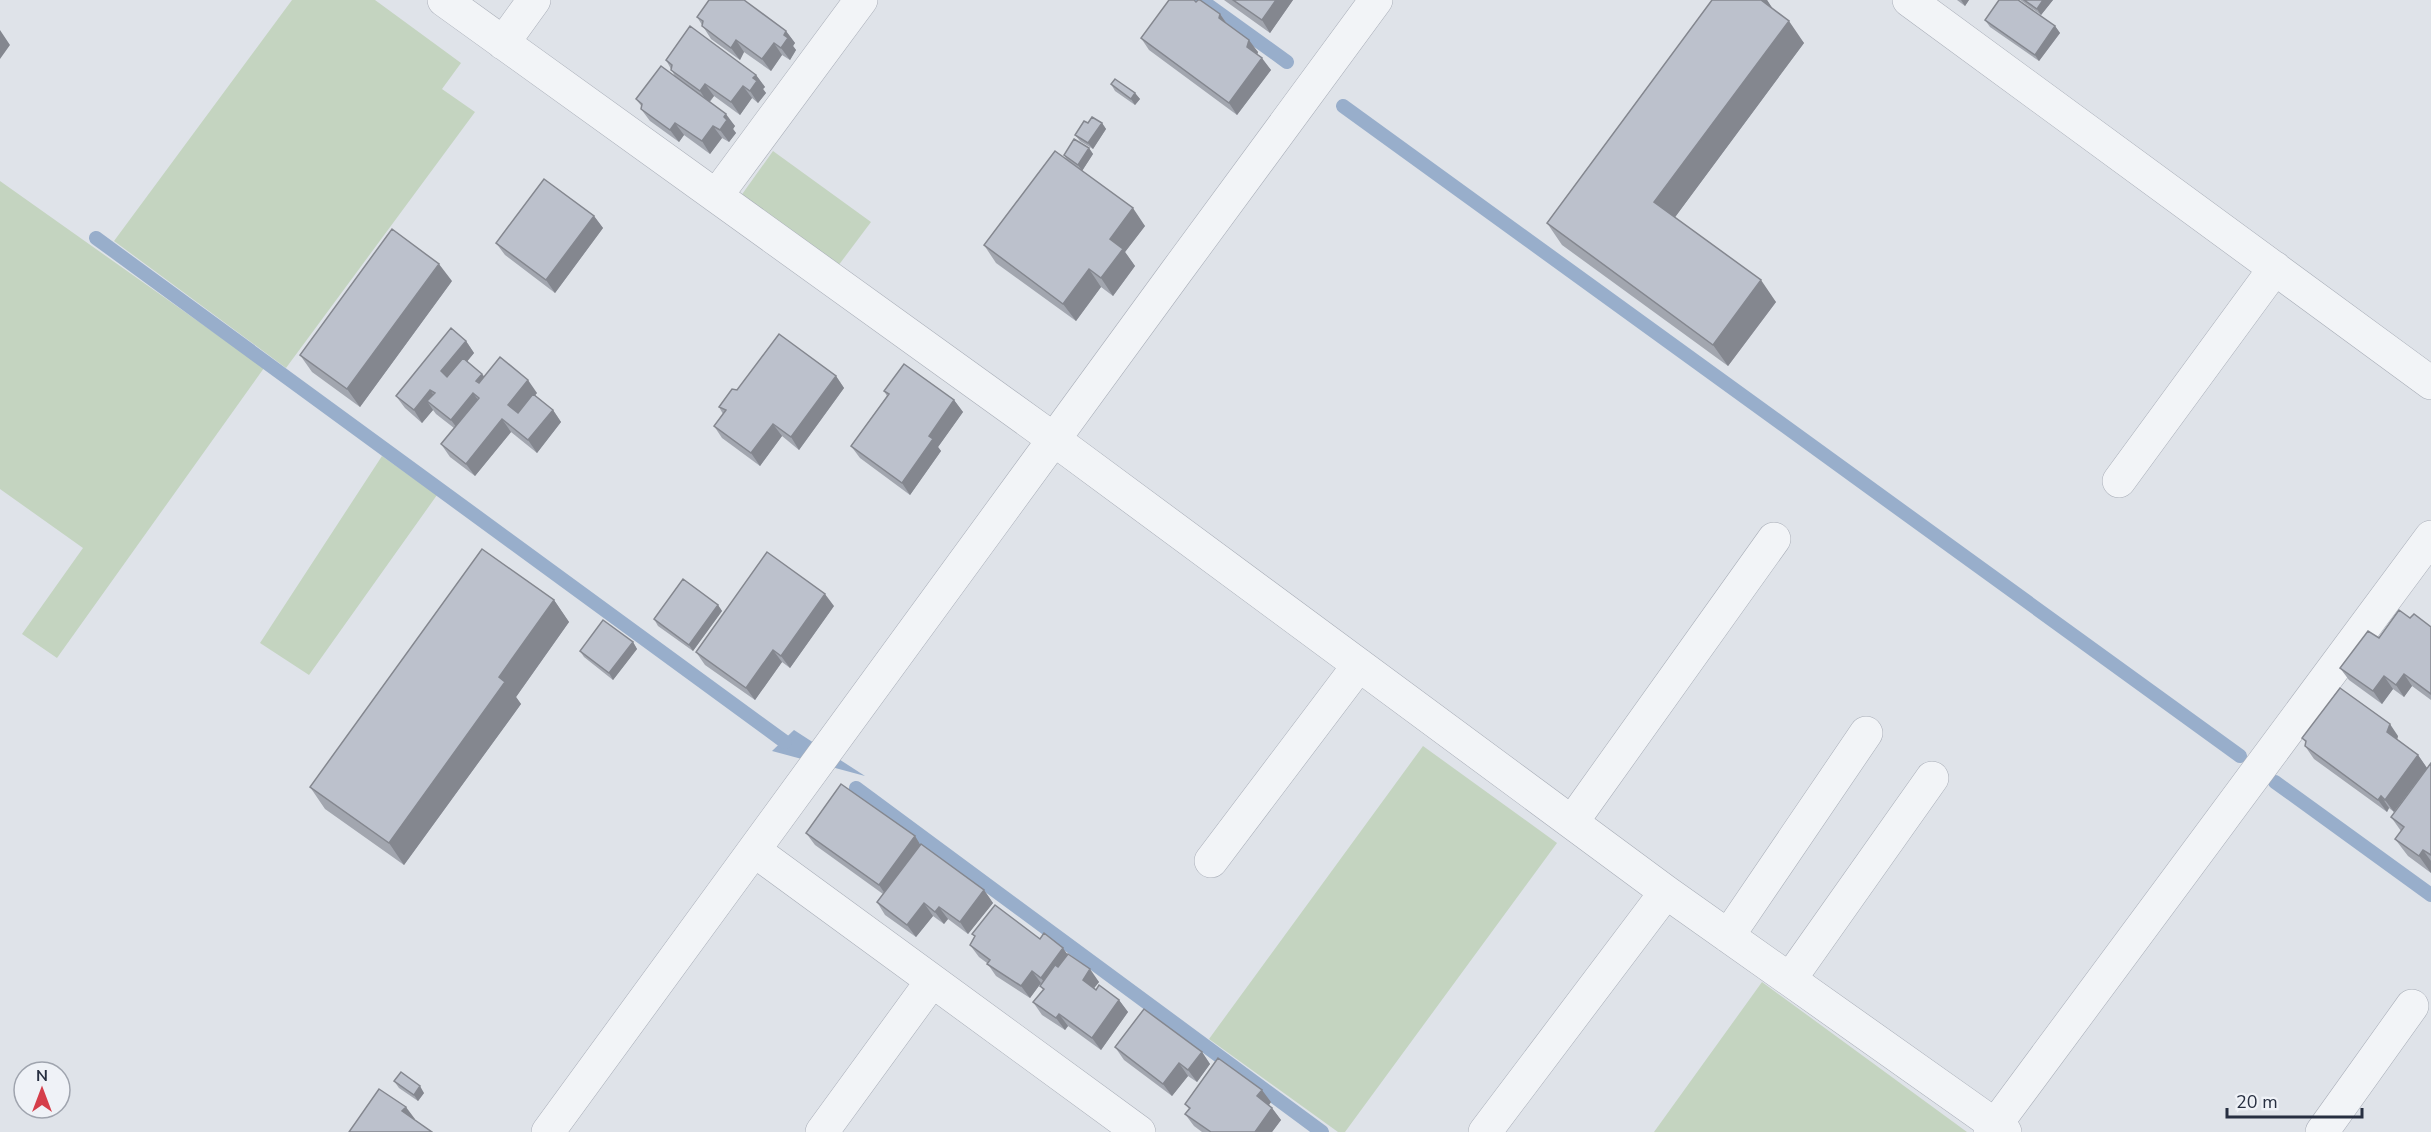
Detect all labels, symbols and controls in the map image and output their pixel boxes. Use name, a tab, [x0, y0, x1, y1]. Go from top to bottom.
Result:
north arrow	[12, 1060, 72, 1120]
text: N	[36, 1065, 48, 1087]
scale bar	[2227, 1081, 2362, 1119]
text: 20 m	[2236, 1090, 2278, 1114]

